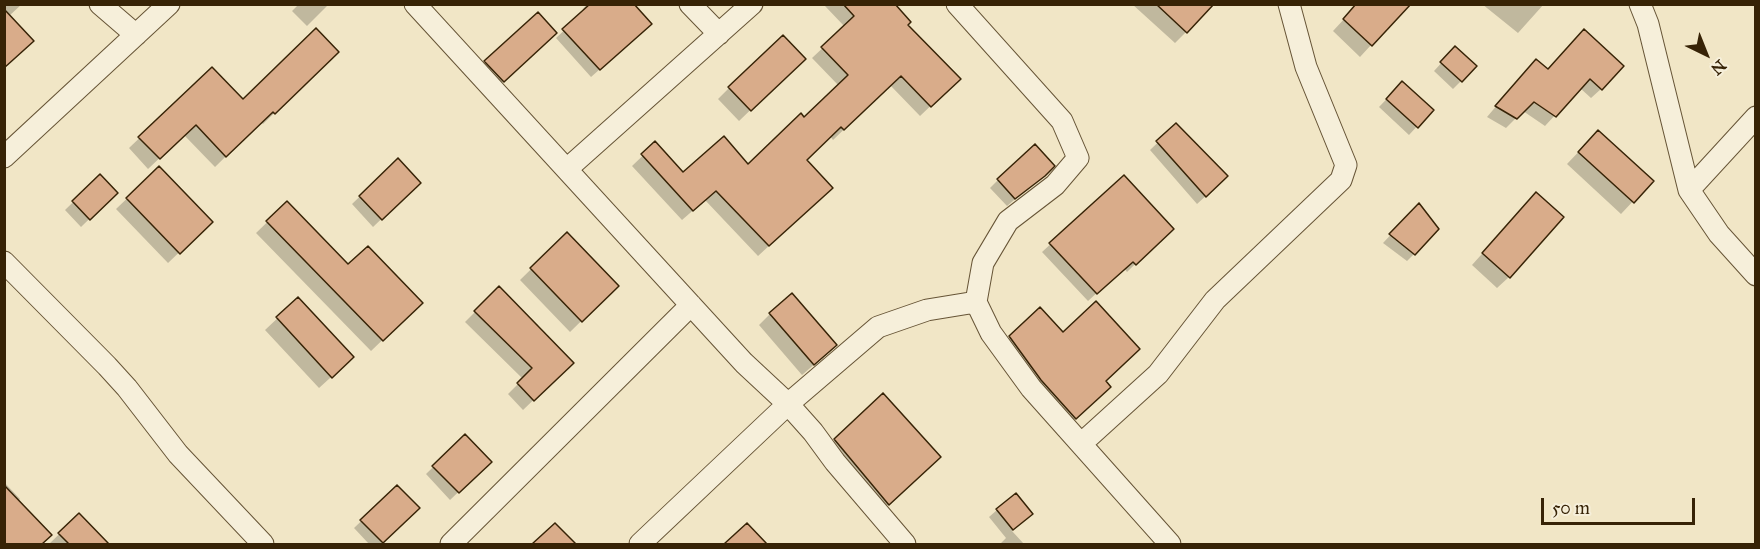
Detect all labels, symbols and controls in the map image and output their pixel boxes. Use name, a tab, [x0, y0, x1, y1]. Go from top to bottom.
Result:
north arrow	[1676, 24, 1736, 84]
text: N	[1707, 56, 1730, 79]
scale bar	[1544, 486, 1698, 524]
text: 50 m	[1552, 497, 1590, 519]

